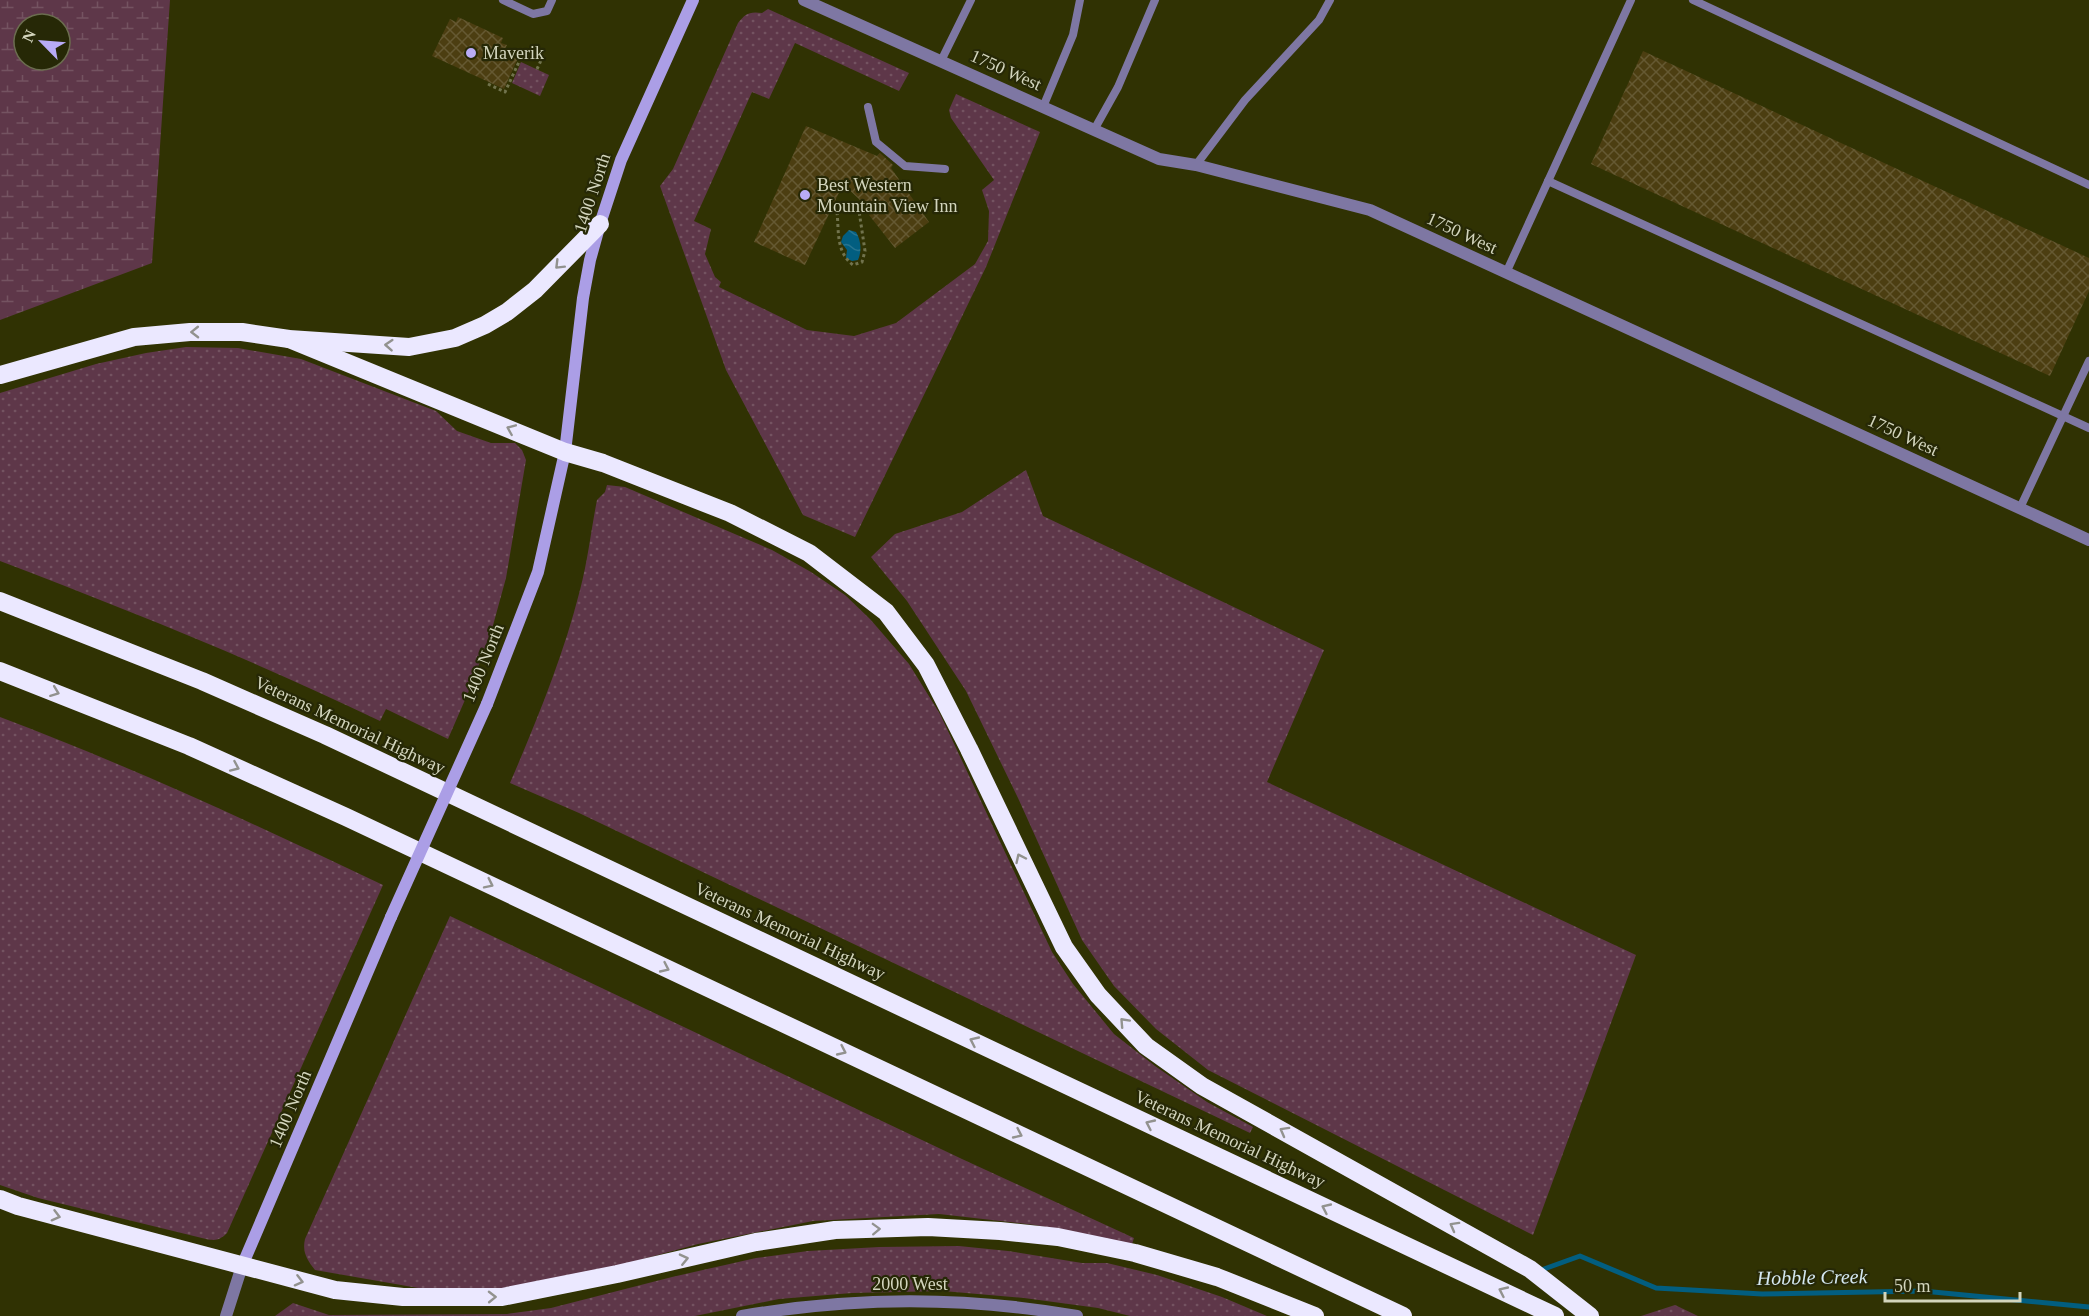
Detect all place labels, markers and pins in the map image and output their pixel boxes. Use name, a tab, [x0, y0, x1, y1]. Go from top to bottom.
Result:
place label: Maverik	[483, 43, 544, 63]
marker: Maverik	[464, 46, 478, 60]
place label: Best Western Mountain View Inn	[817, 175, 958, 216]
marker: Best Western Mountain View Inn	[798, 188, 812, 202]

